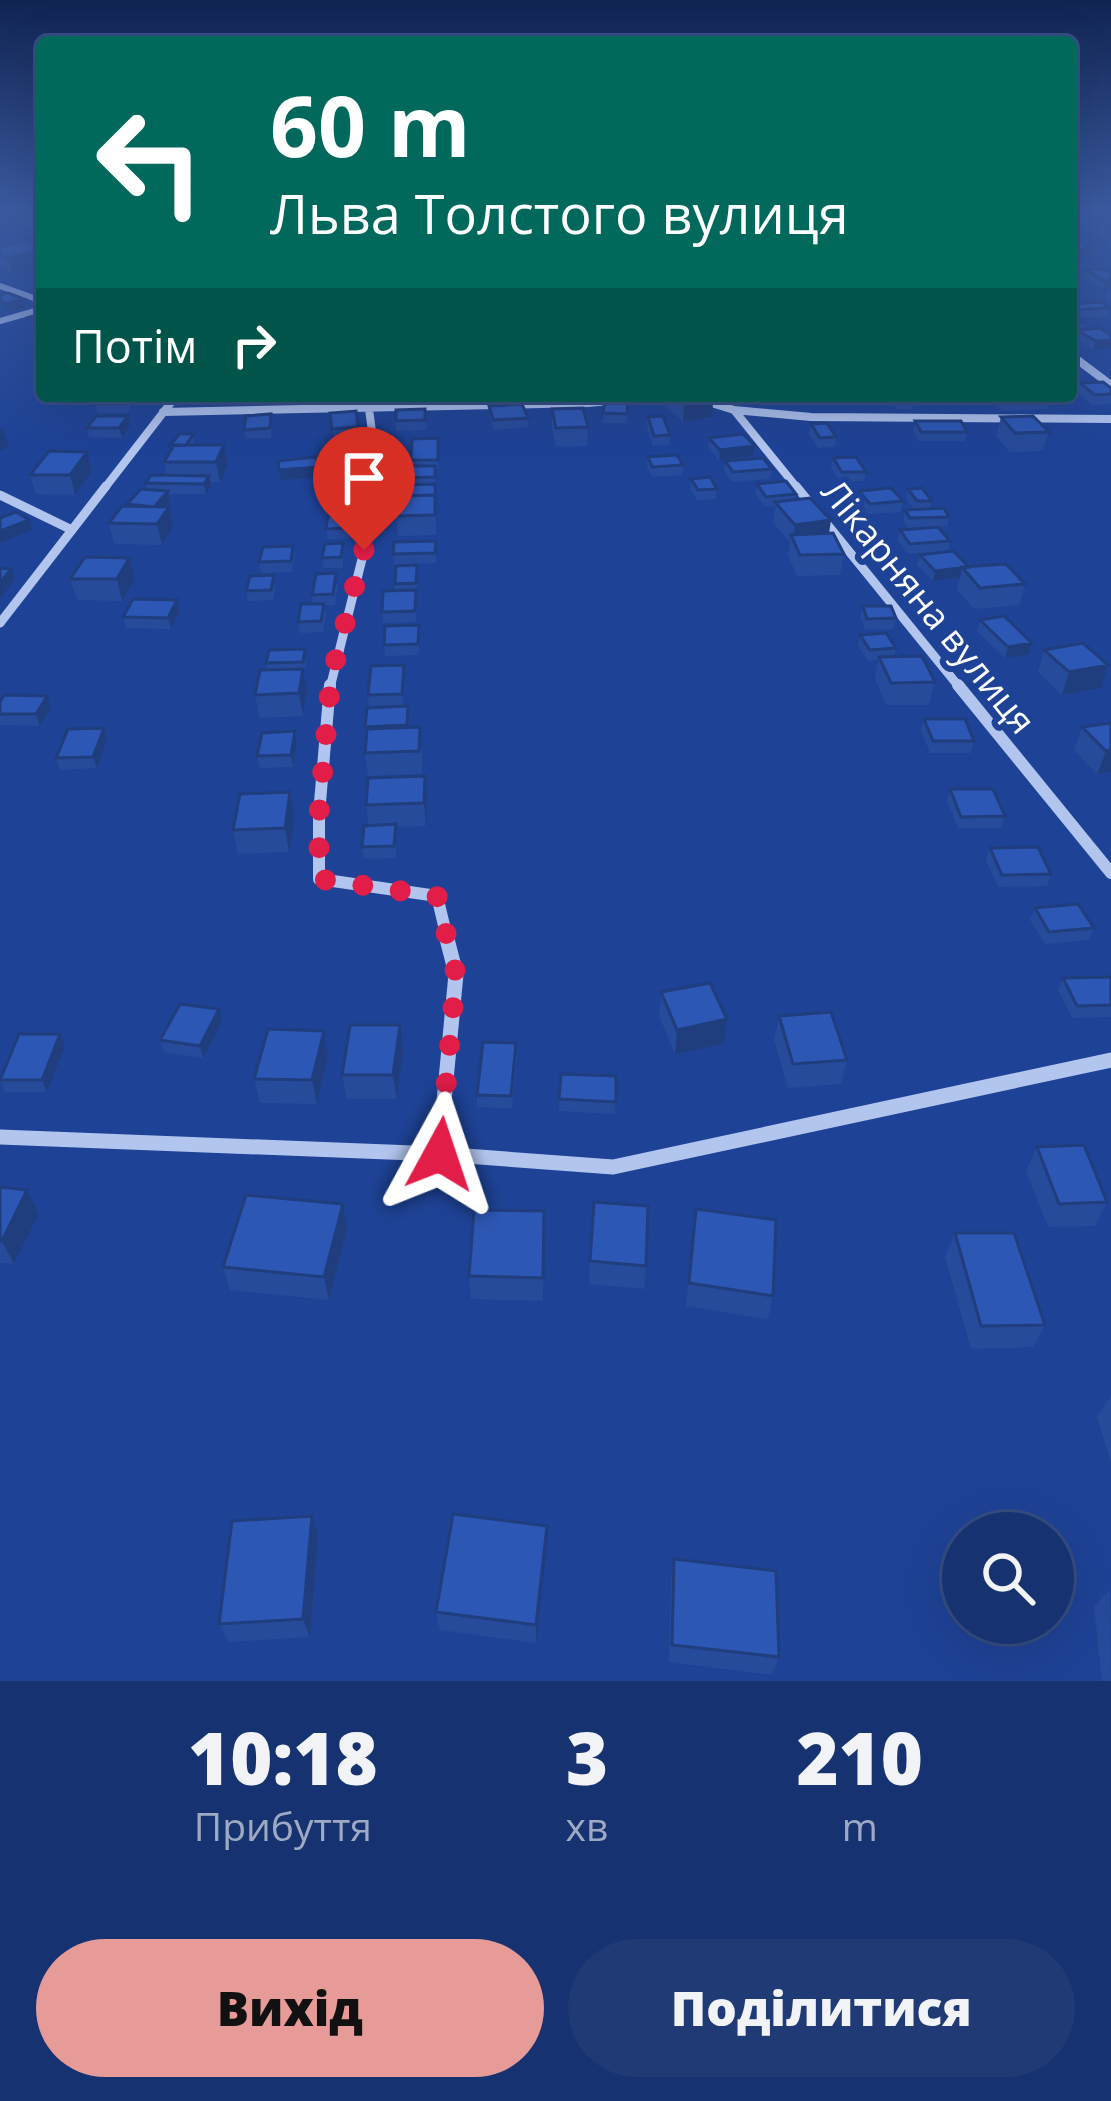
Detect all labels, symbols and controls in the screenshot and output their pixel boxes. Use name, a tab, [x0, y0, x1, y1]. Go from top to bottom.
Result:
text: 60 m	[270, 67, 470, 182]
icon: left	[72, 84, 228, 240]
text: Льва Толстого вулиця	[270, 176, 849, 250]
icon: right	[221, 312, 287, 378]
text: Потім	[72, 315, 197, 376]
pin	[313, 427, 415, 550]
icon: arrive	[331, 445, 397, 511]
street label: Лікарняна вулиця	[811, 468, 1047, 744]
position arrow	[377, 1091, 503, 1217]
map controls	[942, 1512, 1074, 1644]
button: search	[942, 1512, 1074, 1644]
text: 10:18	[188, 1708, 378, 1806]
text: 3	[566, 1708, 608, 1806]
text: 210	[796, 1708, 923, 1806]
text: Прибуття	[194, 1799, 372, 1852]
text: хв	[566, 1799, 608, 1852]
text: m	[842, 1799, 878, 1852]
button: Вихід	[36, 1939, 544, 2077]
button: Поділитися	[568, 1939, 1075, 2077]

